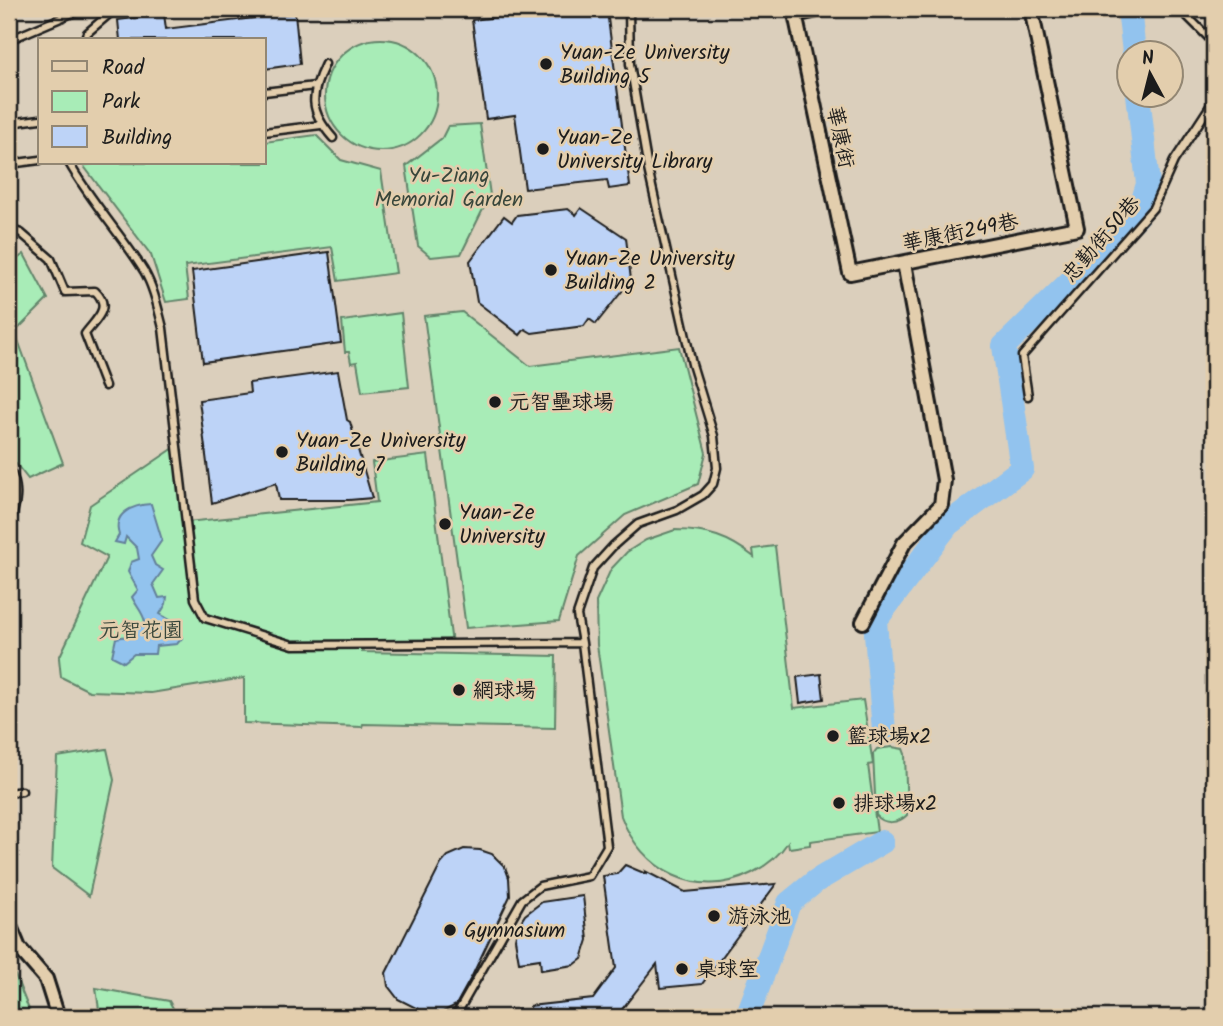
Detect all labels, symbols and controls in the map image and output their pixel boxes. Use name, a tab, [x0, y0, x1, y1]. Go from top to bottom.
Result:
place label: Yuan-Ze University Building 5	[560, 37, 730, 94]
legend	[38, 38, 266, 164]
north arrow	[1114, 38, 1184, 108]
text: N	[1140, 43, 1156, 75]
text: Road	[102, 52, 145, 85]
marker: Yuan-Ze University Building 5	[538, 56, 554, 72]
text: Park	[102, 86, 140, 119]
street label: 華康街	[817, 103, 862, 172]
text: Building	[102, 122, 172, 155]
place label: Yuan-Ze University Library	[557, 122, 713, 179]
marker: Yuan-Ze University Library	[535, 141, 551, 157]
park label: Yu-Ziang Memorial Garden	[375, 160, 523, 217]
street label: 忠勤街50巷	[1055, 189, 1149, 291]
street label: 華康街249巷	[899, 206, 1021, 261]
place label: Yuan-Ze University Building 2	[565, 243, 735, 300]
marker: Yuan-Ze University Building 2	[543, 262, 559, 278]
place label: 元智壘球場	[509, 387, 614, 420]
marker: 元智壘球場	[487, 394, 503, 410]
place label: Yuan-Ze University Building 7	[296, 425, 466, 482]
marker: Yuan-Ze University Building 7	[274, 444, 290, 460]
place label: Yuan-Ze University	[459, 497, 545, 554]
marker: Yuan-Ze University	[437, 516, 453, 532]
park label: 元智花園	[99, 615, 183, 648]
place label: 網球場	[473, 675, 536, 708]
marker: 網球場	[451, 682, 467, 698]
place label: 籃球場x2	[847, 721, 931, 754]
marker: 籃球場x2	[825, 728, 841, 744]
place label: 排球場x2	[853, 788, 937, 821]
marker: 排球場x2	[831, 795, 847, 811]
place label: 游泳池	[728, 901, 791, 934]
marker: 游泳池	[706, 908, 722, 924]
place label: Gymnasium	[464, 915, 565, 948]
marker: Gymnasium	[442, 922, 458, 938]
place label: 桌球室	[696, 954, 759, 987]
marker: 桌球室	[674, 961, 690, 977]

